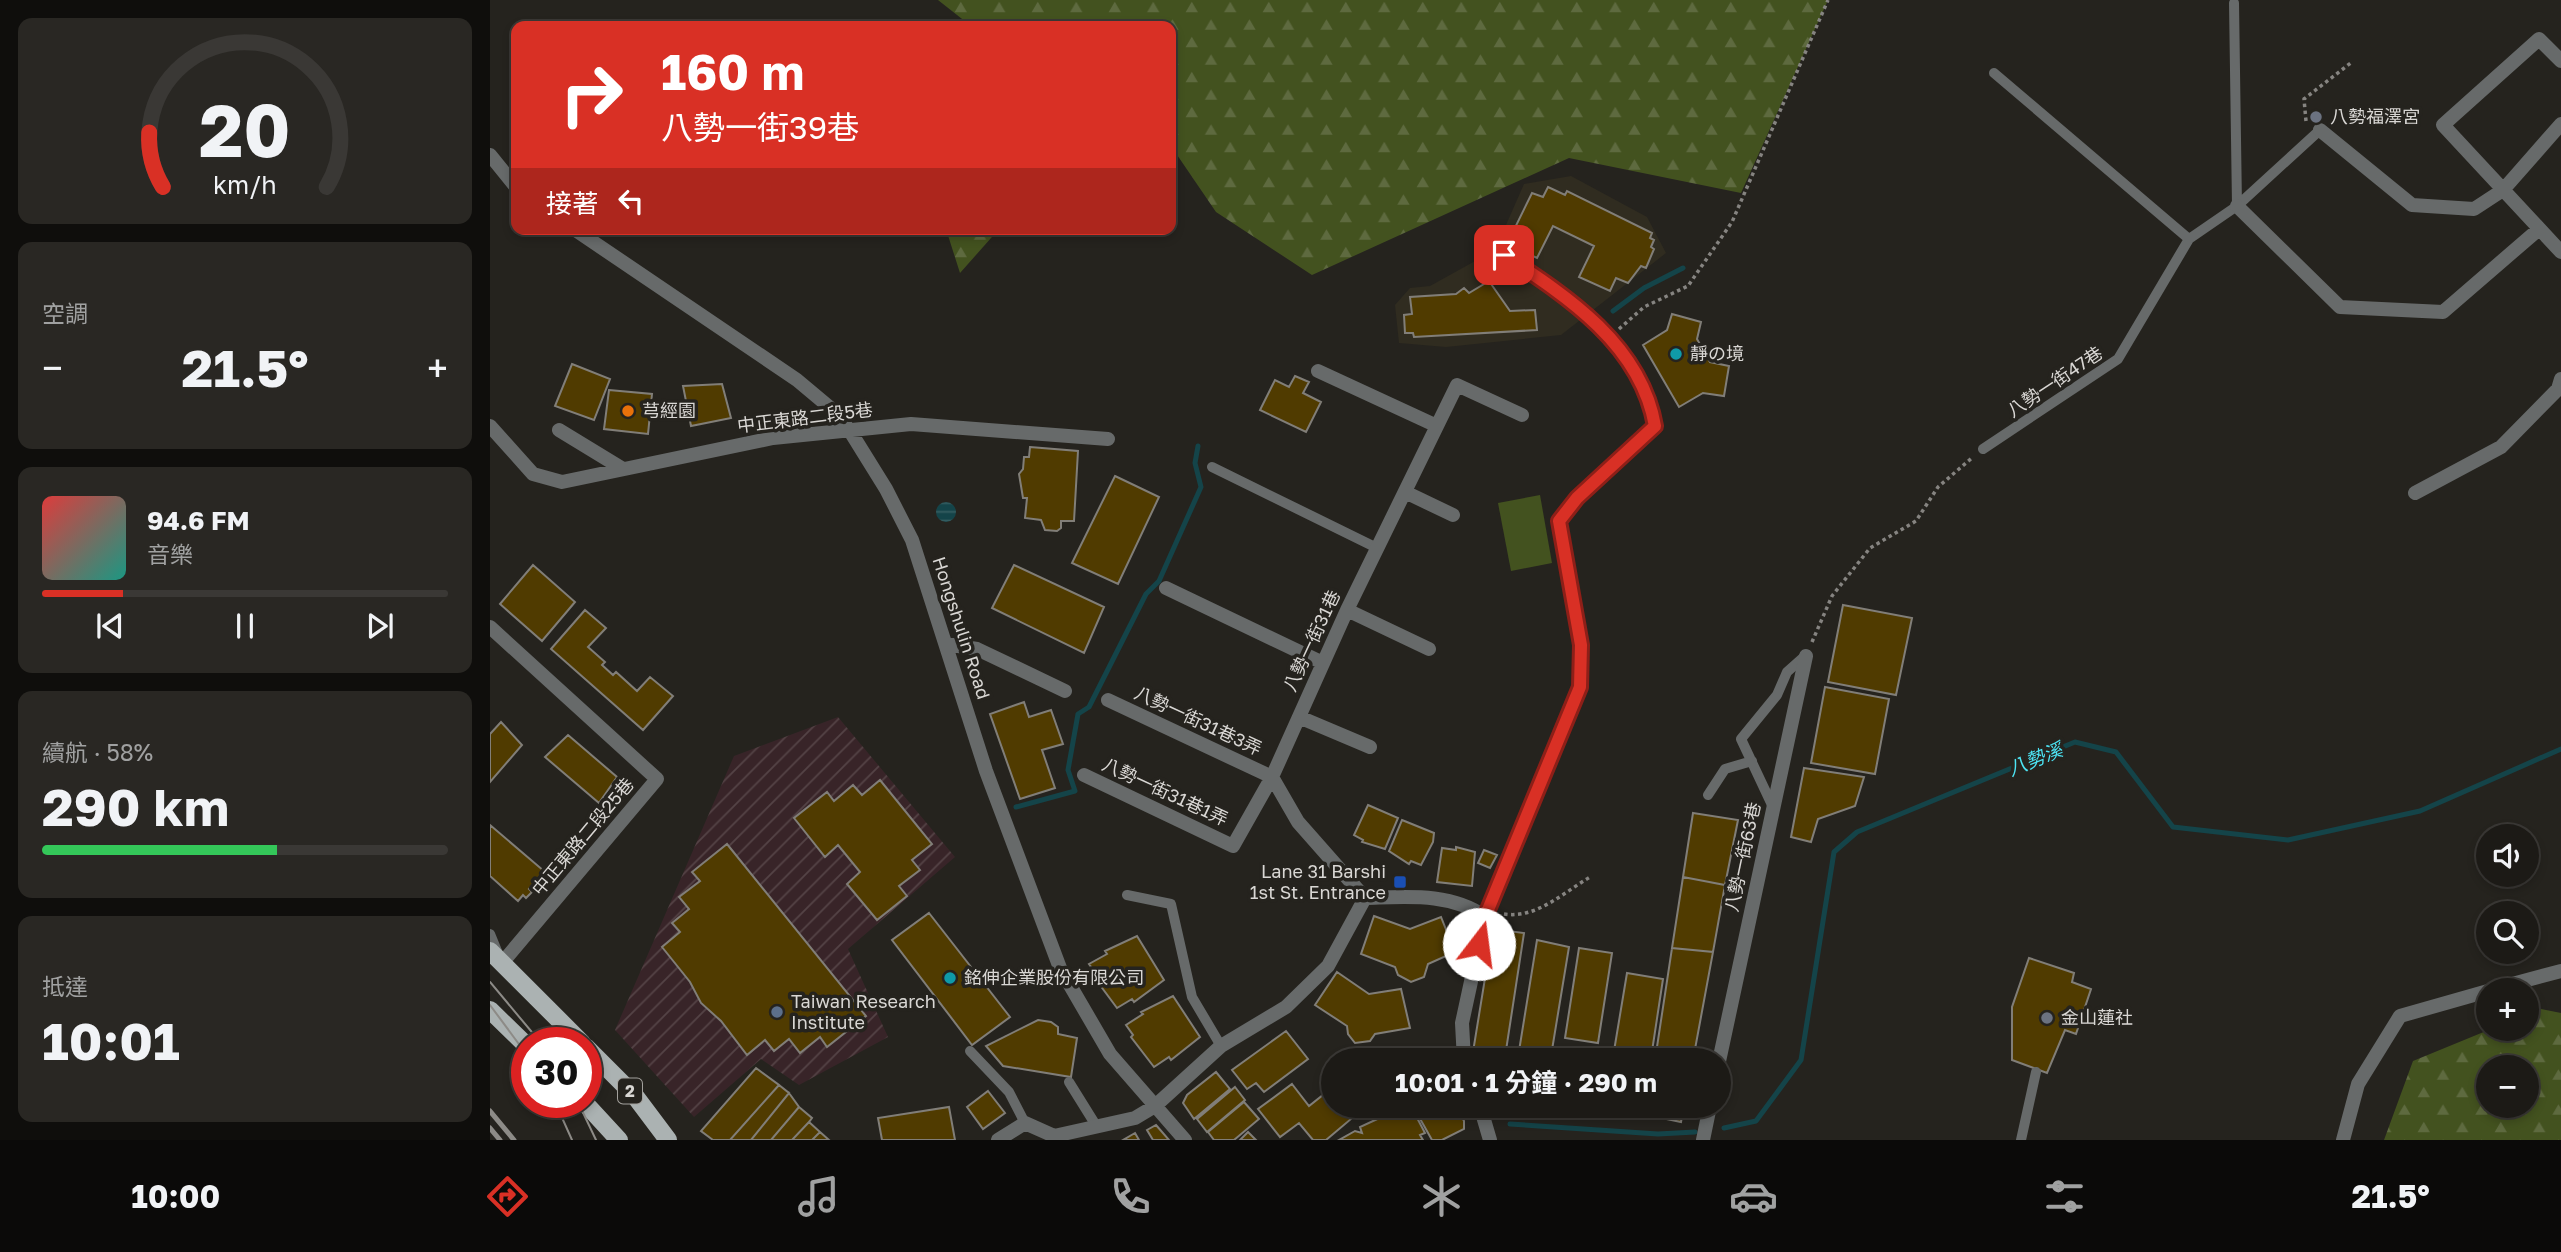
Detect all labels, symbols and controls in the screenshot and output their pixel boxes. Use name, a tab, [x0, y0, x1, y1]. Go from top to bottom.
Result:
text: 160 m	[661, 42, 804, 101]
icon: right	[546, 49, 637, 140]
text: 20	[199, 87, 291, 174]
place label: 八勢福澤宮	[2330, 105, 2420, 127]
text: 八勢一街39巷	[661, 108, 859, 146]
marker: 八勢福澤宮	[2308, 109, 2324, 125]
text: km/h	[213, 169, 277, 200]
icon: left	[612, 182, 650, 220]
text: 接著	[546, 188, 598, 219]
pin	[1474, 225, 1534, 285]
icon: arrive	[1485, 236, 1523, 274]
text: 空調	[42, 299, 88, 327]
text: 21.5°	[181, 336, 309, 398]
street label: 八勢一街47巷	[2002, 341, 2106, 421]
place label: 靜の境	[1690, 342, 1744, 364]
text: −	[42, 345, 63, 390]
text: +	[427, 345, 448, 390]
marker: 靜の境	[1668, 346, 1684, 362]
street label: 中正東路二段5巷	[736, 398, 874, 436]
place label: 芎經園	[642, 399, 696, 421]
marker: 芎經園	[620, 403, 636, 419]
text: 94.6 FM	[147, 505, 250, 536]
text: 音樂	[147, 540, 193, 568]
street label: Hongshulin Road	[929, 554, 995, 702]
street label: 八勢一街31巷	[1278, 586, 1344, 695]
icon: previous	[91, 607, 129, 645]
icon: pause	[226, 607, 264, 645]
icon: next	[361, 607, 399, 645]
street label: 八勢一街31巷3弄	[1131, 681, 1266, 759]
water label: 八勢溪	[2004, 736, 2068, 780]
text: 續航 · 58%	[42, 738, 153, 766]
street label: 八勢一街31巷1弄	[1099, 752, 1232, 830]
street label: 中正東路二段25巷	[527, 773, 638, 900]
text: 290 km	[42, 775, 229, 837]
street label: 八勢一街63巷	[1720, 800, 1764, 914]
map controls	[2476, 824, 2539, 1118]
button: sound	[2476, 824, 2539, 887]
place label: Lane 31 Barshi 1st St. Entrance	[1250, 860, 1386, 903]
marker: Lane 31 Barshi 1st St. Entrance	[1392, 874, 1408, 890]
button: search	[2476, 901, 2539, 964]
position arrow	[1442, 907, 1516, 981]
place label: 銘伸企業股份有限公司	[964, 966, 1144, 988]
marker: 銘伸企業股份有限公司	[942, 970, 958, 986]
text: 抵達	[42, 972, 88, 1000]
button: +	[2476, 978, 2539, 1041]
place label: Taiwan Research Institute	[791, 990, 936, 1033]
marker: Taiwan Research Institute	[769, 1004, 785, 1020]
place label: 金山蓮社	[2061, 1006, 2133, 1028]
text: 10:01	[42, 1009, 180, 1071]
marker: 金山蓮社	[2039, 1010, 2055, 1026]
speed limit sign: 30	[511, 1027, 602, 1118]
button: −	[2476, 1055, 2539, 1118]
text: 10:01 · 1 分鐘 · 290 m	[1395, 1067, 1657, 1098]
road number: 2	[618, 1078, 642, 1104]
icon: directions	[483, 1172, 532, 1221]
icon: music	[794, 1172, 843, 1221]
icon: phone	[1106, 1172, 1155, 1221]
icon: climate	[1417, 1172, 1466, 1221]
icon: car	[1729, 1172, 1778, 1221]
icon: filters	[2040, 1172, 2089, 1221]
text: 10:00	[131, 1177, 220, 1215]
text: 21.5°	[2352, 1177, 2430, 1215]

